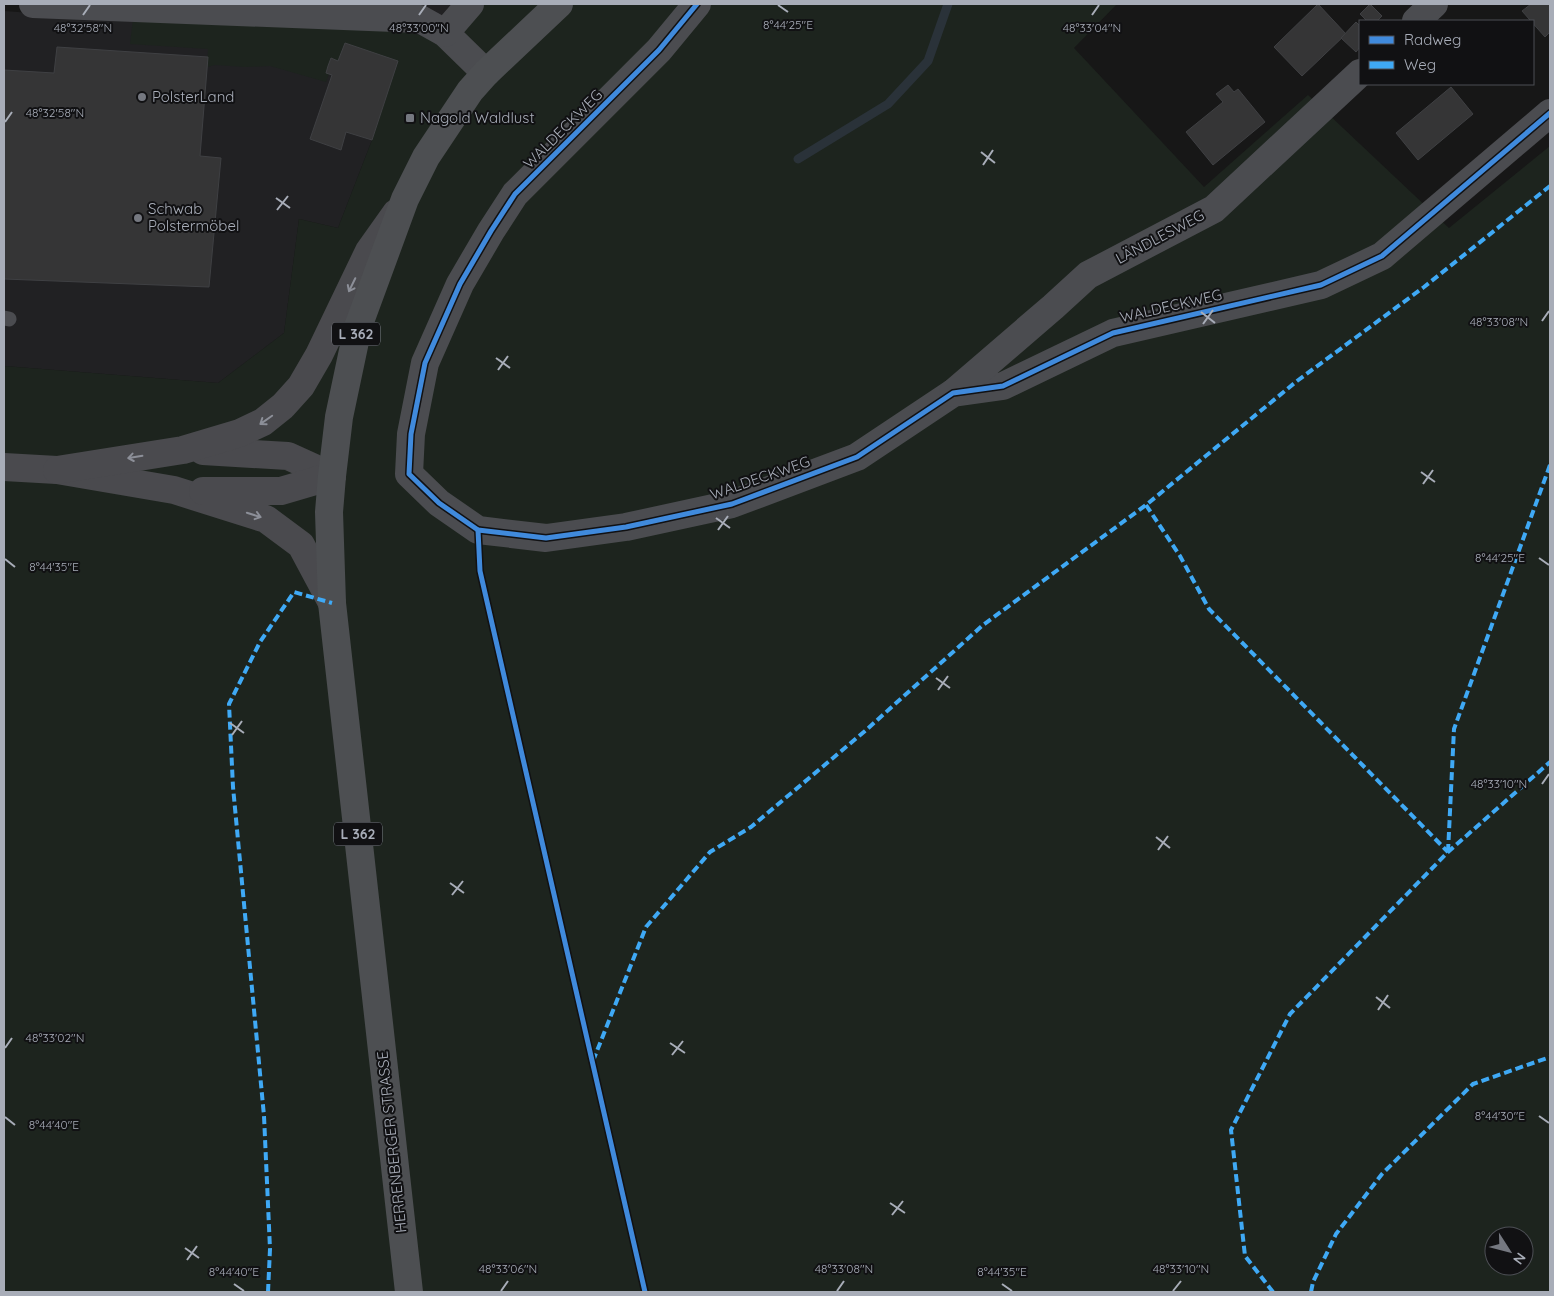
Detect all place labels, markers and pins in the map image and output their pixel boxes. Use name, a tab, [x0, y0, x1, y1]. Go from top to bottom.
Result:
place label: PolsterLand	[152, 87, 234, 106]
marker: PolsterLand	[136, 91, 148, 103]
place label: Nagold Waldlust	[420, 108, 534, 127]
marker: Nagold Waldlust	[404, 112, 416, 124]
place label: Schwab Polstermöbel	[148, 199, 239, 235]
marker: Schwab Polstermöbel	[132, 212, 144, 224]

